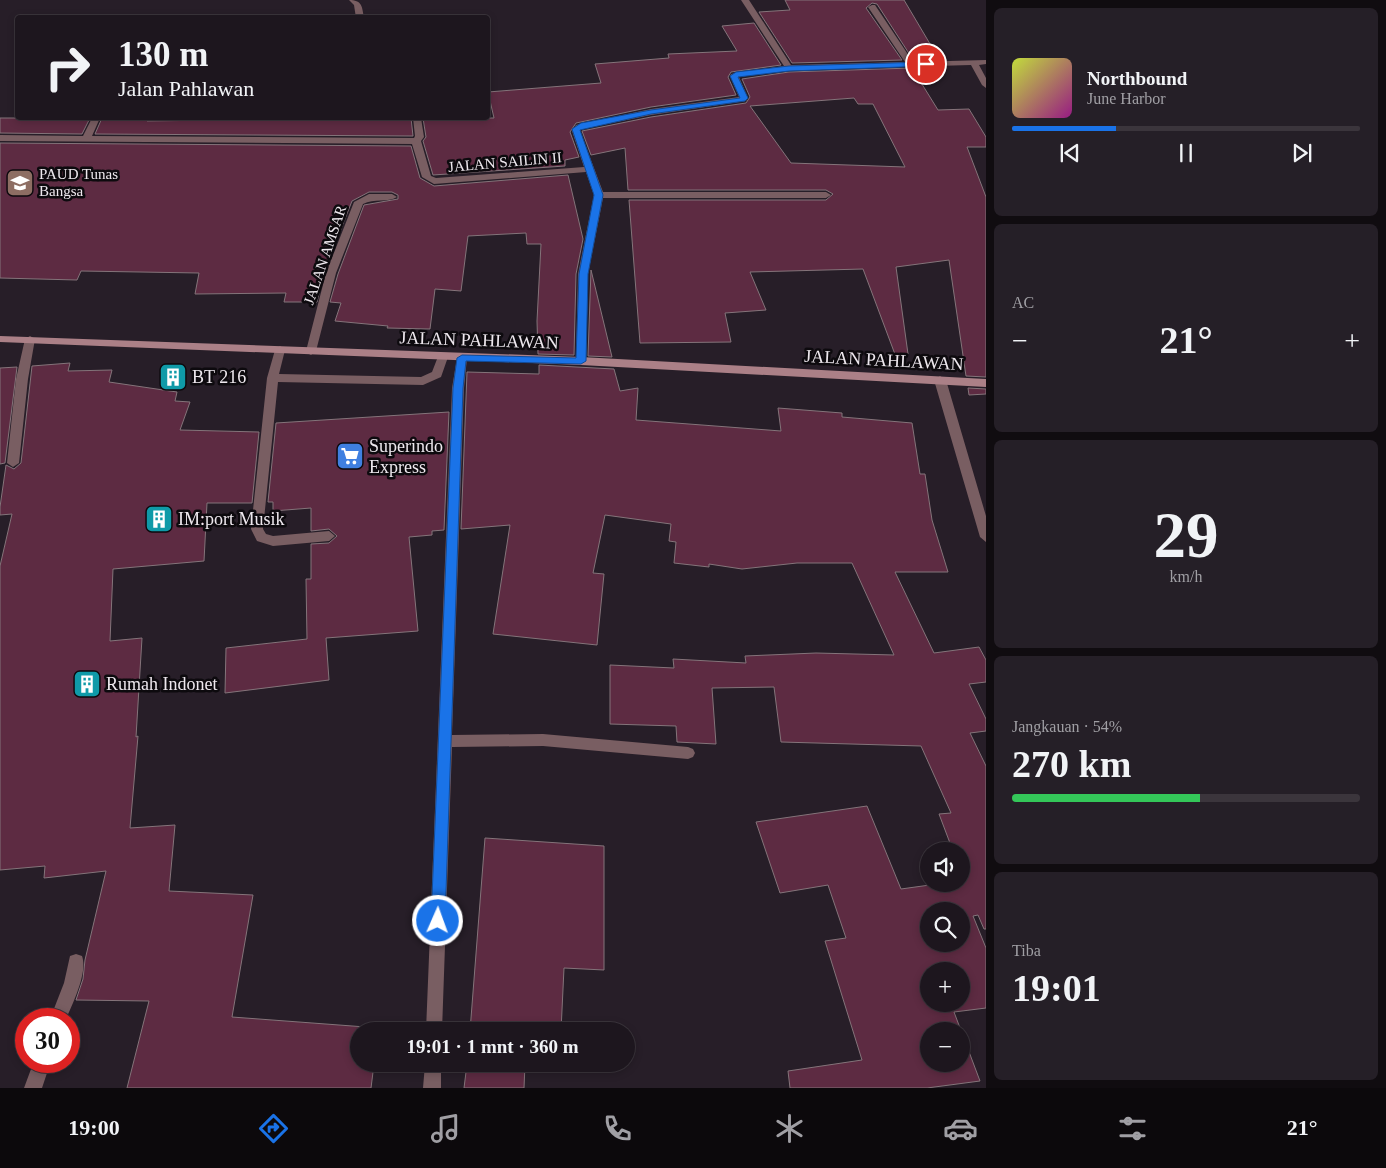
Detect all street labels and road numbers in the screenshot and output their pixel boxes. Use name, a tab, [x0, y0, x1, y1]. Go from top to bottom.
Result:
street label: JALAN SAILIN II	[447, 149, 563, 175]
street label: JALAN AMSAR	[301, 203, 349, 307]
street label: JALAN PAHLAWAN	[399, 327, 559, 353]
street label: JALAN PAHLAWAN	[804, 346, 964, 374]

